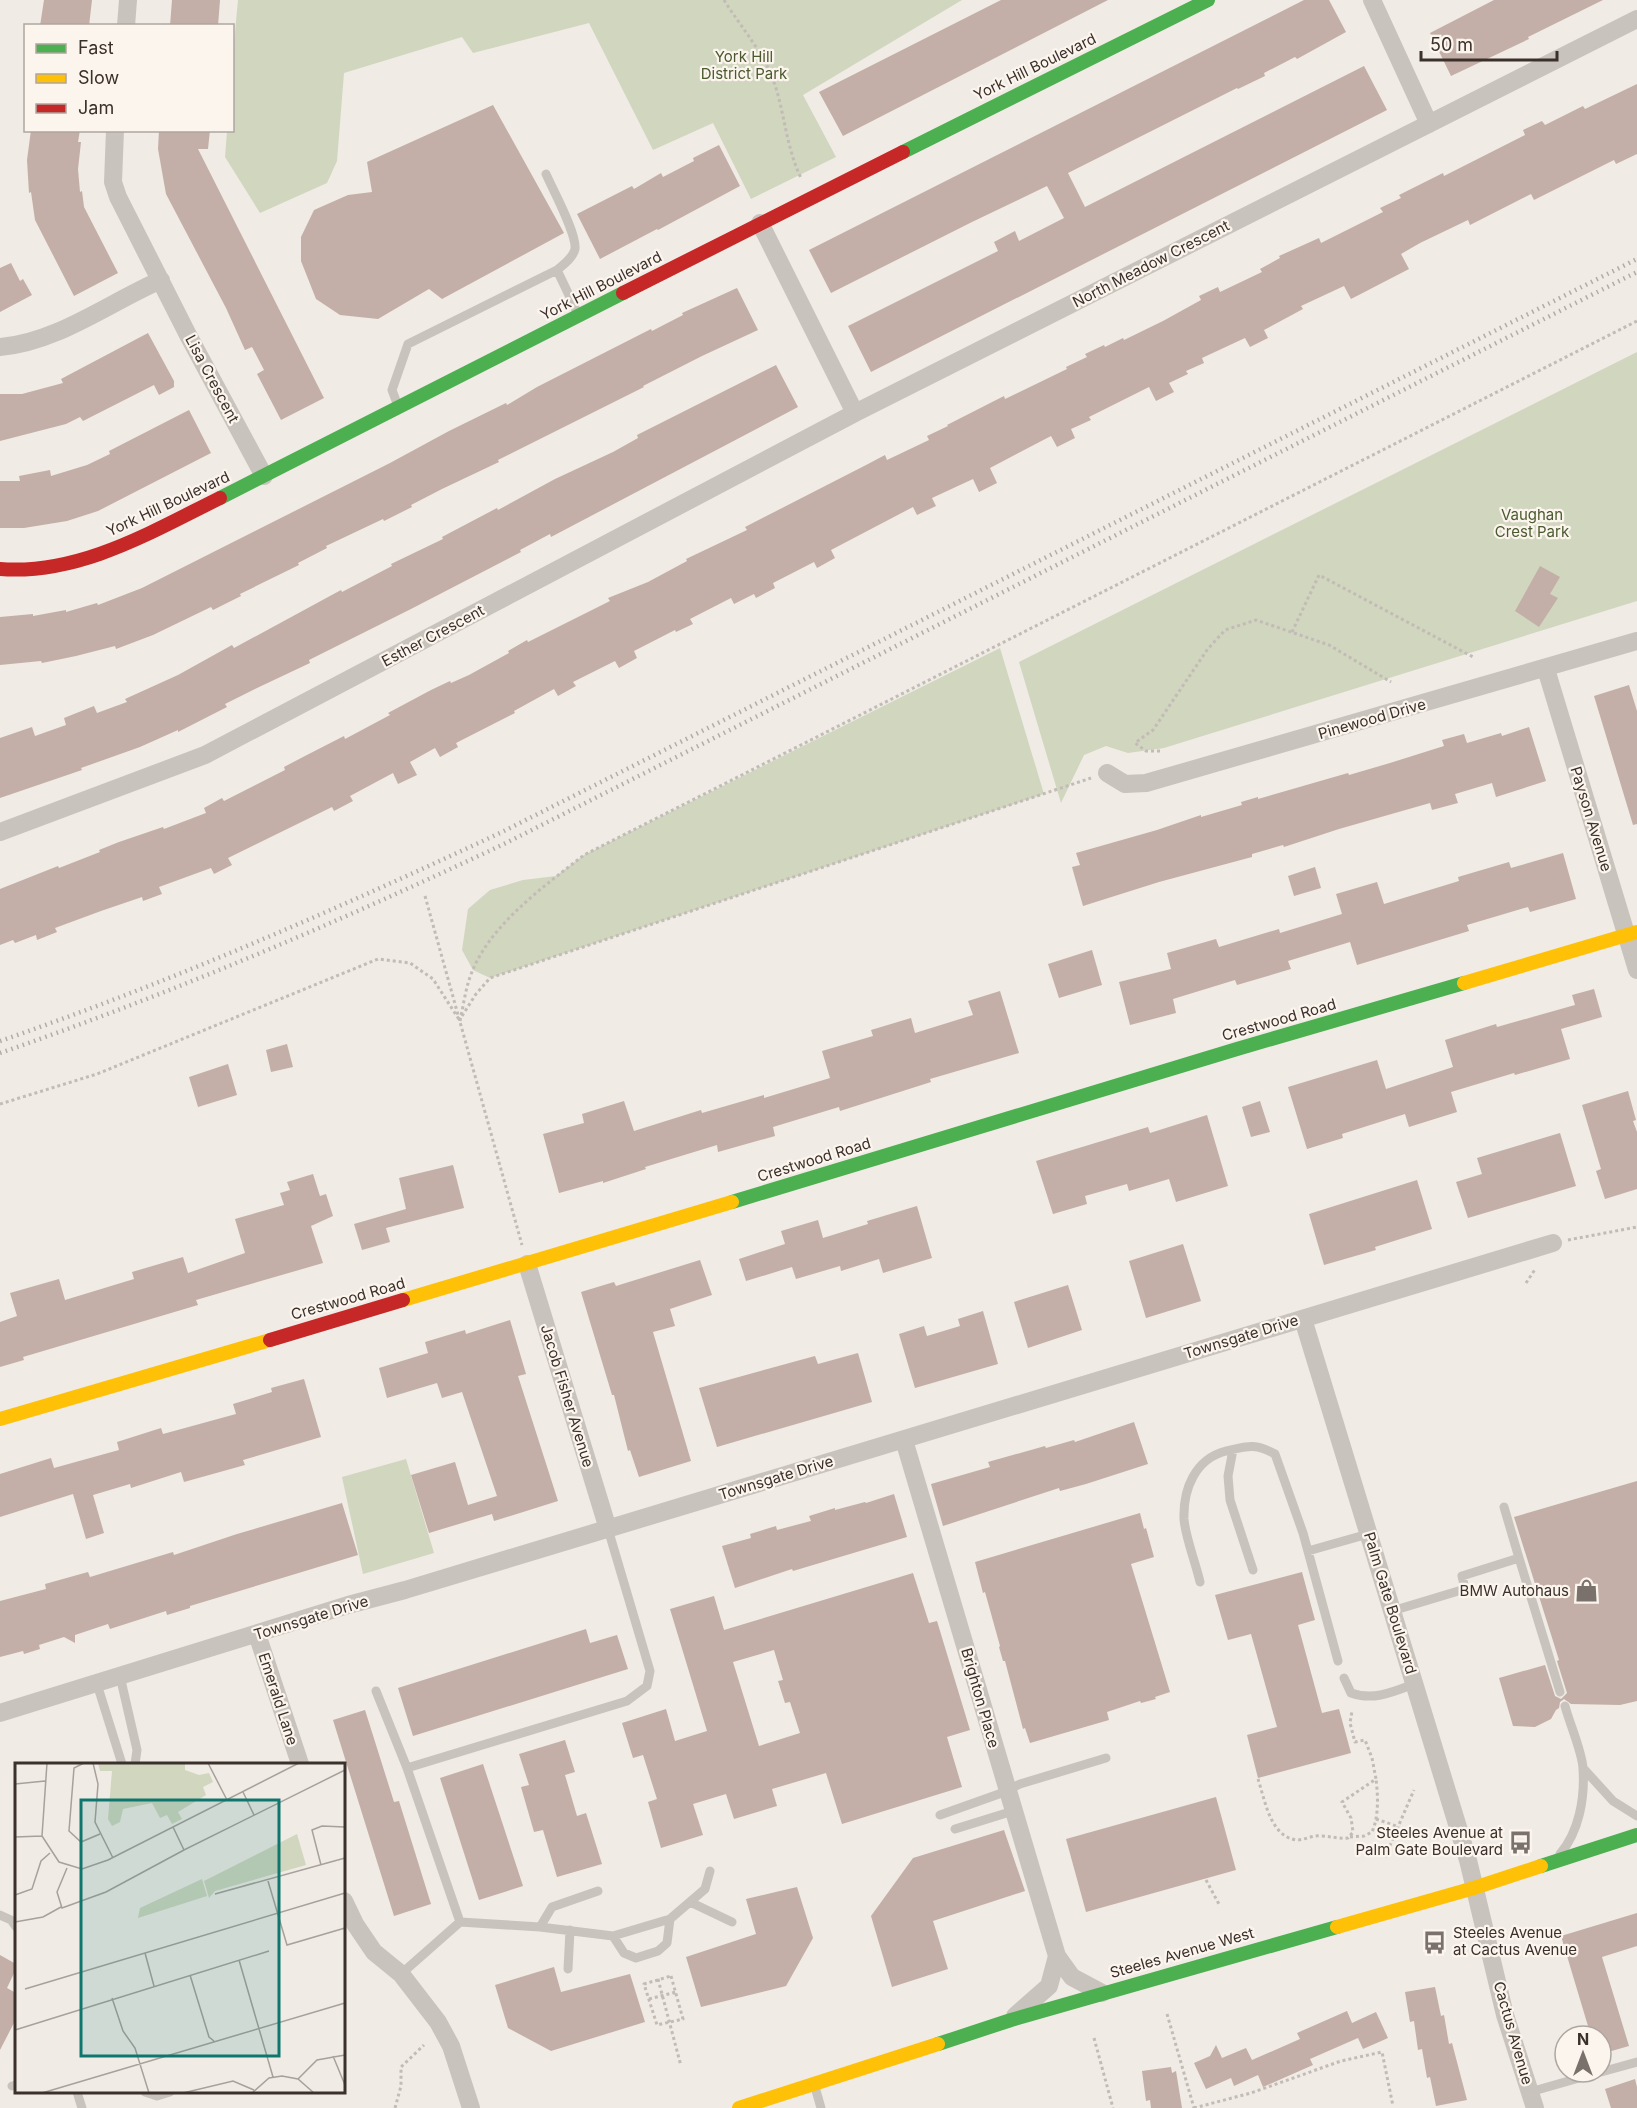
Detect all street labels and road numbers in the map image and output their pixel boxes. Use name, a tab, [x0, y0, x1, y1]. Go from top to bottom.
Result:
street label: York Hill Boulevard	[971, 29, 1099, 104]
street label: North Meadow Crescent	[1069, 216, 1232, 311]
street label: York Hill Boulevard	[537, 247, 665, 324]
street label: Lisa Crescent	[181, 332, 244, 426]
street label: York Hill Boulevard	[103, 467, 232, 540]
street label: Esther Crescent	[378, 601, 487, 671]
street label: Pinewood Drive	[1316, 694, 1428, 743]
street label: Payson Avenue	[1566, 764, 1616, 874]
street label: Crestwood Road	[1220, 994, 1338, 1045]
street label: Crestwood Road	[755, 1133, 873, 1186]
street label: Crestwood Road	[289, 1273, 407, 1324]
street label: Townsgate Drive	[1181, 1310, 1300, 1363]
street label: Jacob Fisher Avenue	[537, 1322, 598, 1470]
street label: Townsgate Drive	[716, 1451, 835, 1504]
street label: Palm Gate Boulevard	[1360, 1530, 1421, 1676]
street label: Townsgate Drive	[251, 1591, 370, 1644]
street label: Brighton Place	[957, 1646, 1004, 1750]
street label: Emerald Lane	[255, 1650, 302, 1748]
street label: Steeles Avenue West	[1108, 1923, 1256, 1982]
street label: Cactus Avenue	[1490, 1979, 1537, 2087]

